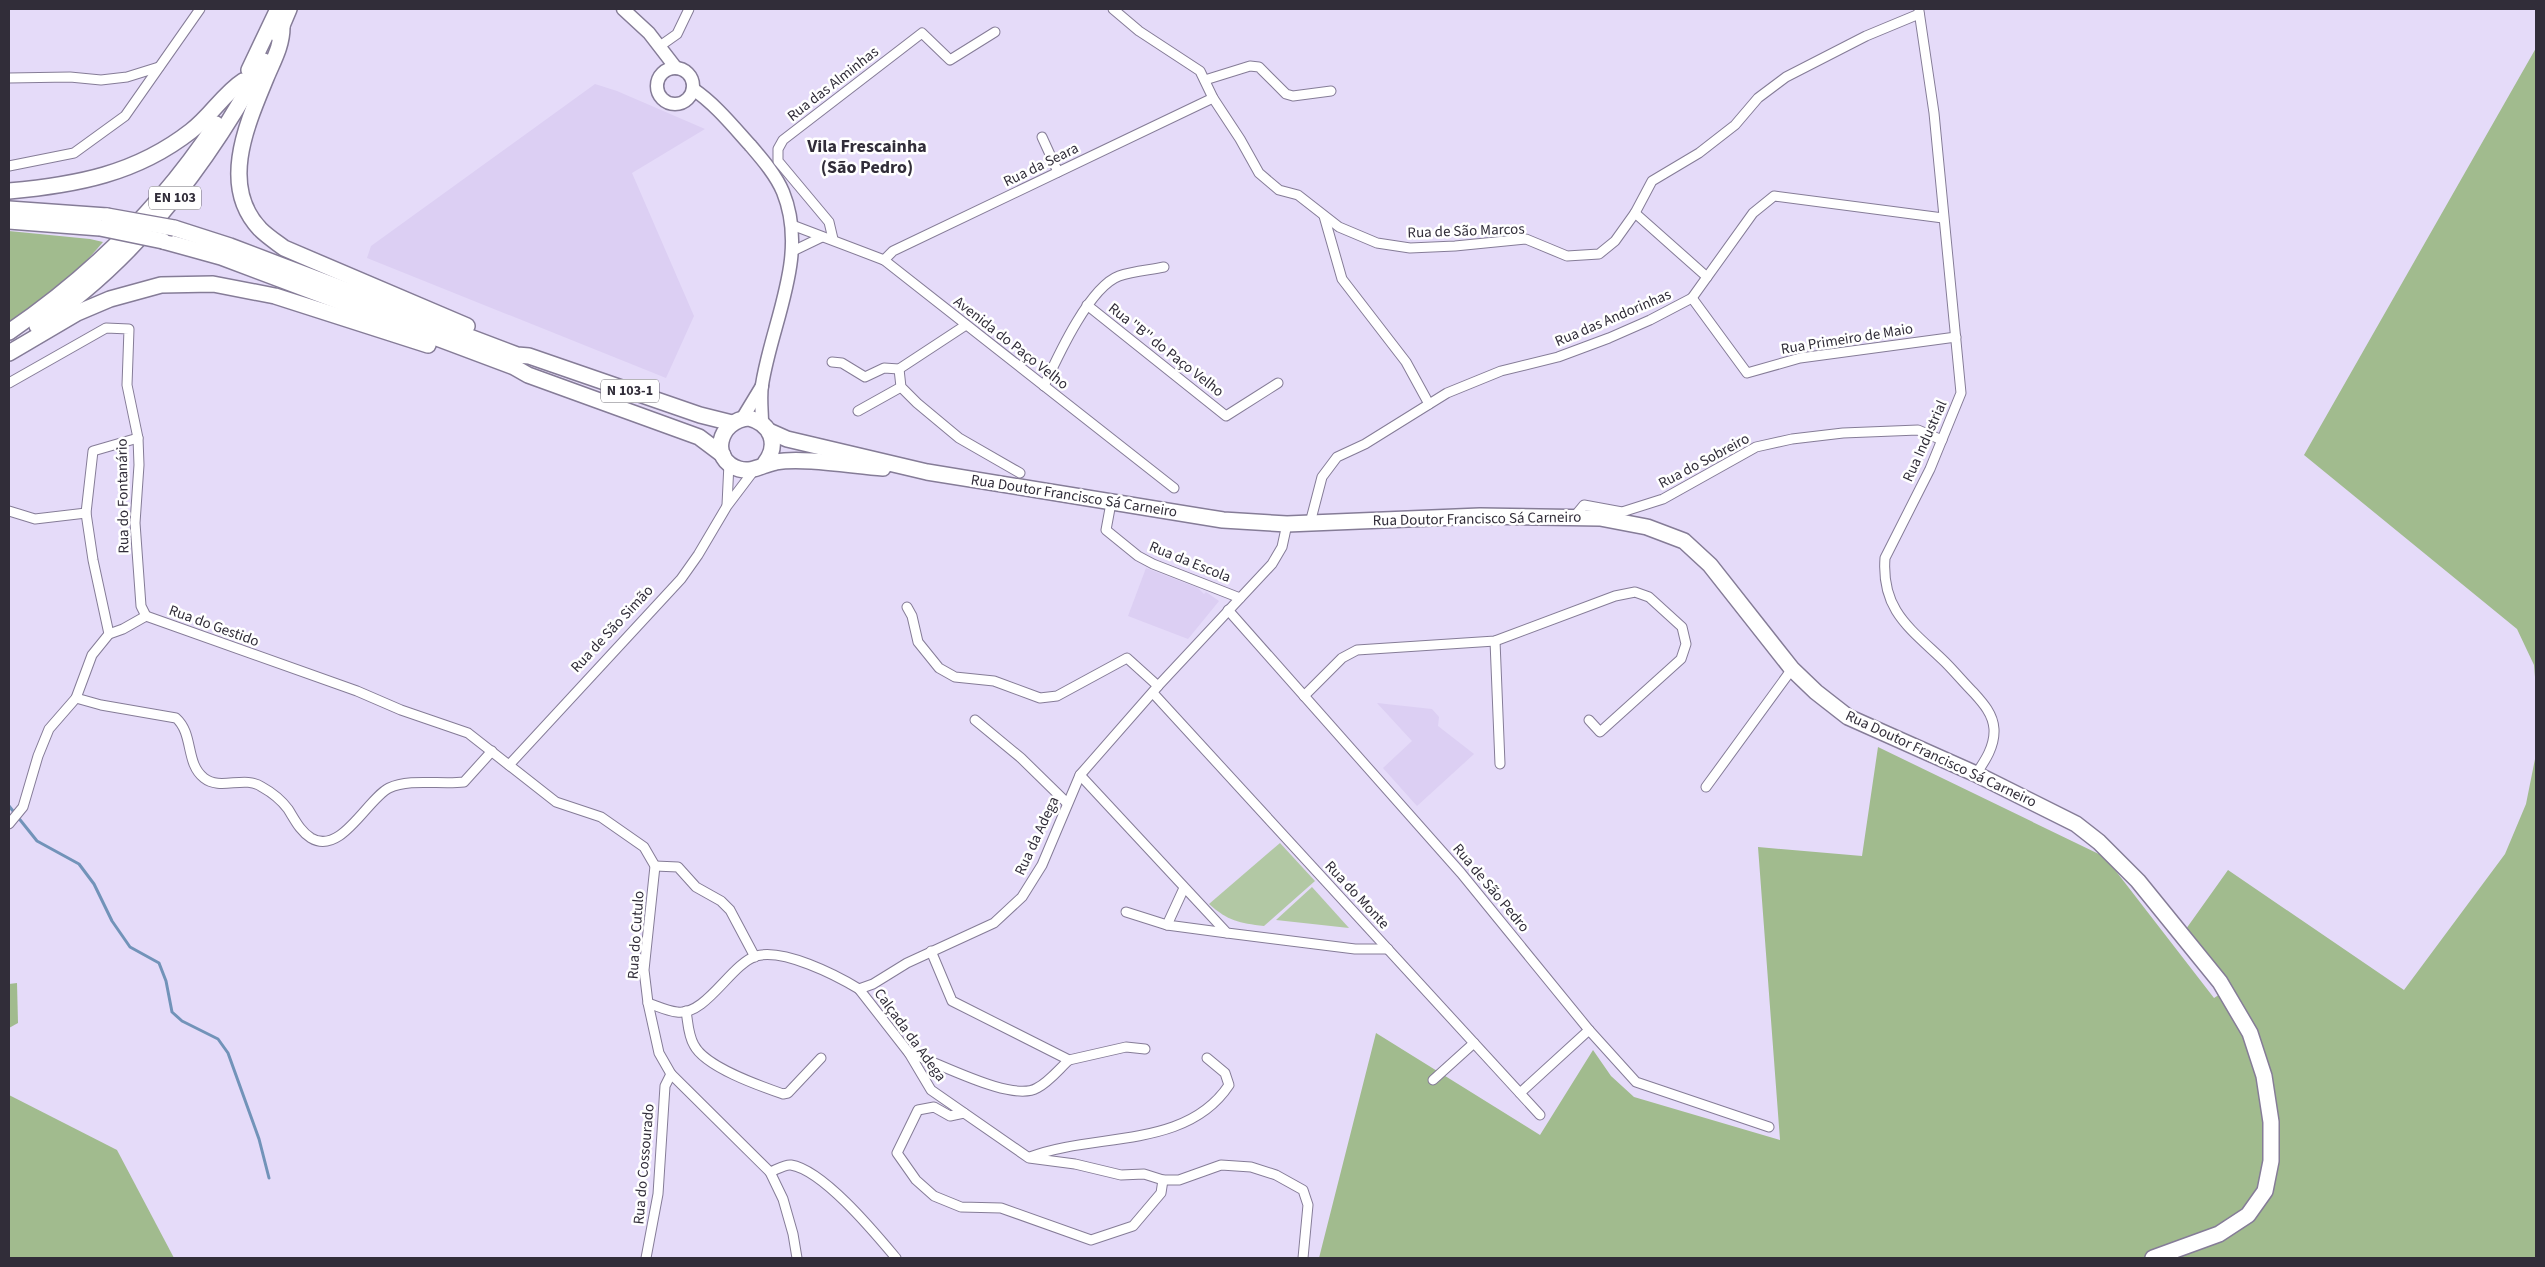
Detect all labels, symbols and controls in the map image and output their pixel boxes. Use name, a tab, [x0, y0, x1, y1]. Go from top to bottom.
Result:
street label: Rua das Alminhas	[783, 42, 883, 126]
district label: Vila Frescainha (São Pedro)	[806, 134, 927, 180]
street label: Rua da Seara	[1000, 138, 1082, 192]
road number: EN 103	[149, 187, 201, 210]
street label: Rua de São Marcos	[1407, 218, 1525, 244]
street label: Rua das Andorinhas	[1552, 284, 1674, 352]
street label: Avenida do Paço Velho	[949, 291, 1073, 395]
street label: Rua ''B'' do Paço Velho	[1104, 298, 1228, 402]
street label: Rua Primeiro de Maio	[1779, 318, 1915, 360]
road number: N 103-1	[601, 380, 659, 402]
street label: Rua Industrial	[1898, 397, 1952, 485]
street label: Rua do Sobreiro	[1655, 428, 1753, 494]
street label: Rua do Fontanário	[111, 438, 135, 554]
street label: Rua Doutor Francisco Sá Carneiro	[969, 469, 1179, 523]
street label: Rua Doutor Francisco Sá Carneiro	[1373, 507, 1581, 531]
street label: Rua da Escola	[1146, 536, 1234, 588]
street label: Rua de São Simão	[566, 581, 658, 677]
street label: Rua do Gestido	[166, 600, 262, 652]
street label: Rua Doutor Francisco Sá Carneiro	[1842, 705, 2040, 813]
street label: Rua da Adega	[1010, 793, 1064, 879]
street label: Rua de São Pedro	[1448, 839, 1534, 937]
street label: Rua do Monte	[1320, 856, 1394, 934]
street label: Rua do Cutulo	[622, 890, 650, 980]
street label: Calçada da Adega	[869, 984, 951, 1086]
street label: Rua do Cossourado	[628, 1103, 660, 1225]

